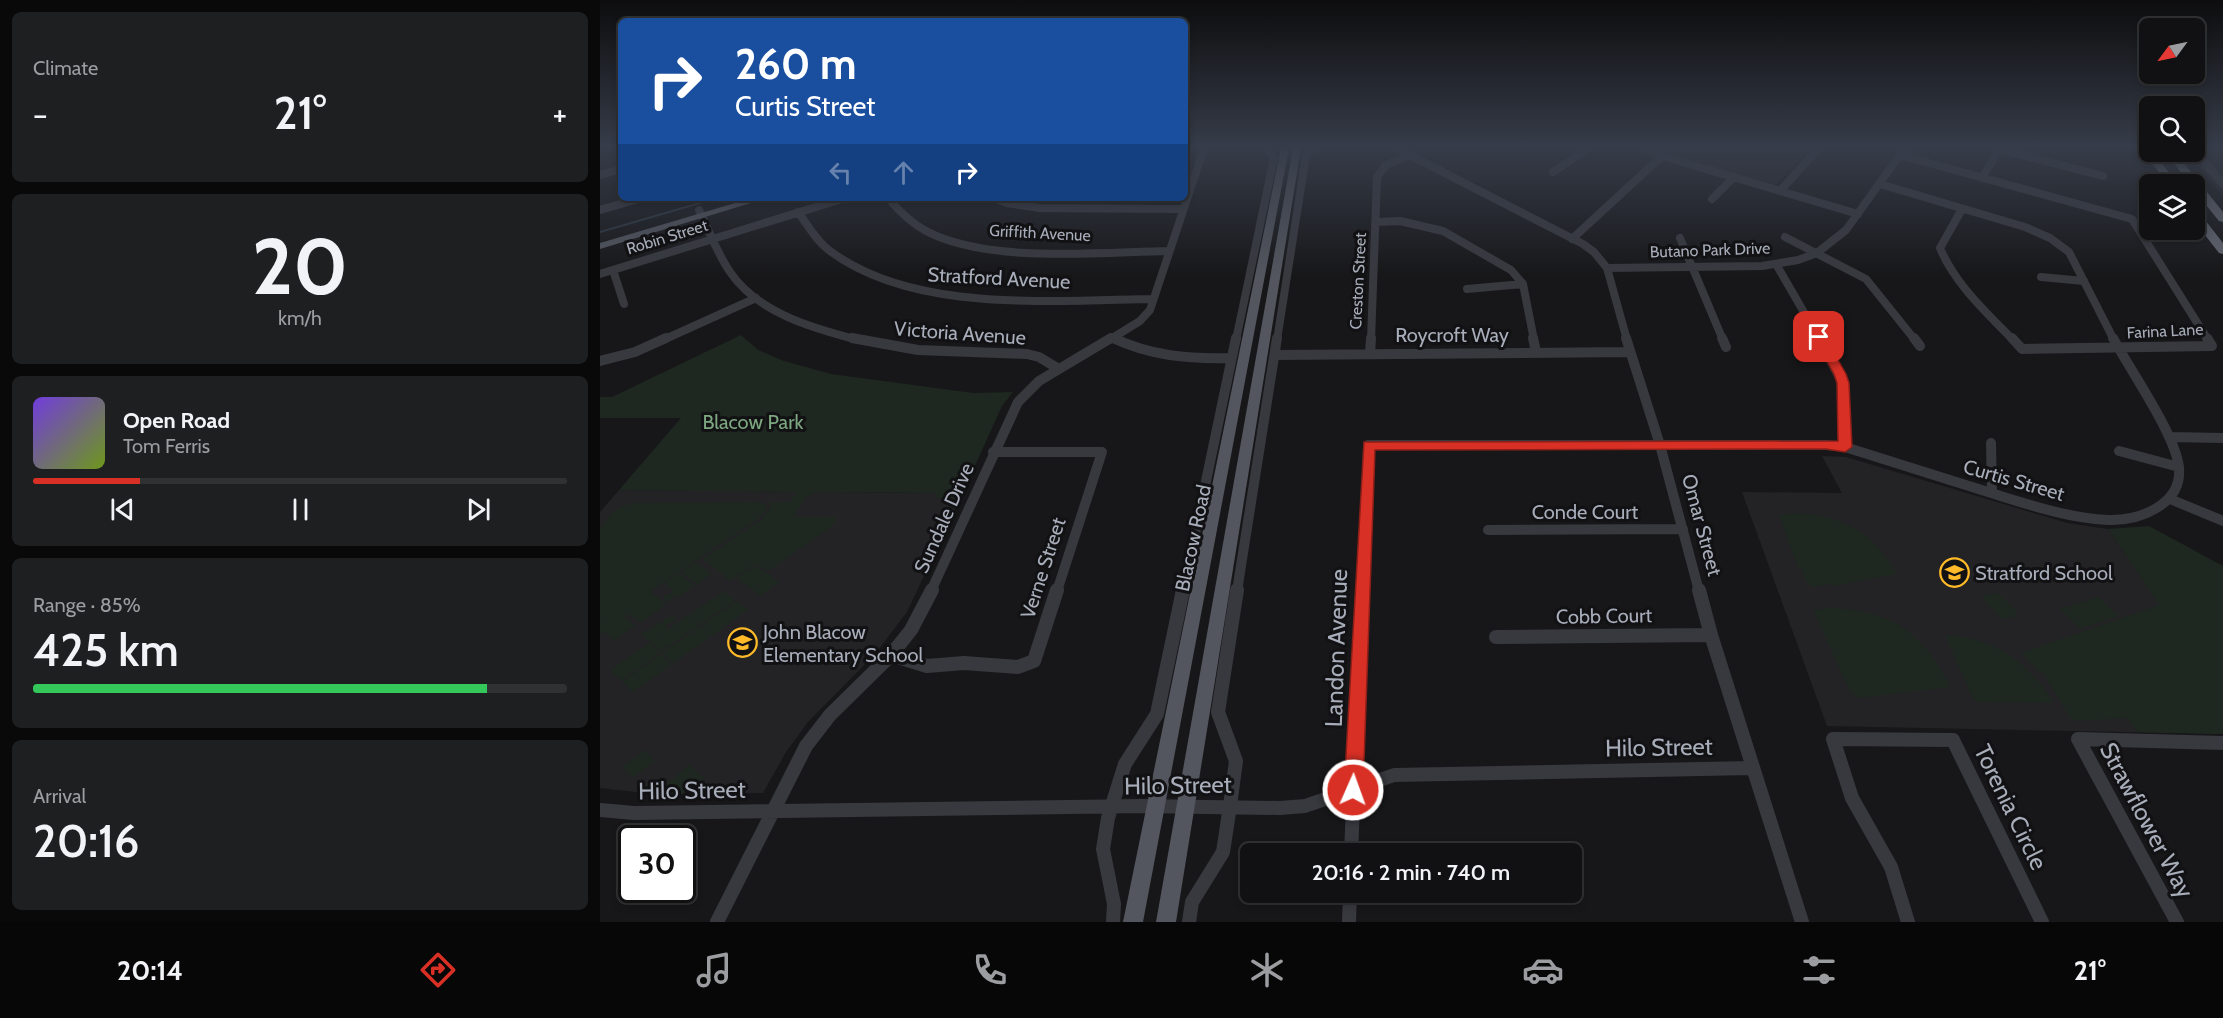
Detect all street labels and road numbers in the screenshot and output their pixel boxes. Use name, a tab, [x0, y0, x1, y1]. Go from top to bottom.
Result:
street label: Robin Street	[624, 215, 711, 258]
street label: Griffith Avenue	[989, 221, 1091, 245]
street label: Creston Street	[1346, 231, 1370, 330]
street label: Butano Park Drive	[1649, 238, 1771, 262]
street label: Stratford Avenue	[927, 262, 1071, 294]
street label: Victoria Avenue	[893, 316, 1027, 350]
street label: Farina Lane	[2126, 320, 2204, 342]
street label: Roycroft Way	[1395, 323, 1509, 347]
street label: Curtis Street	[1961, 454, 2068, 506]
street label: Sundale Drive	[909, 459, 979, 577]
street label: Omar Street	[1677, 471, 1727, 579]
street label: Blacow Road	[1170, 483, 1216, 593]
street label: Conde Court	[1532, 500, 1639, 524]
street label: Verne Street	[1015, 514, 1071, 622]
street label: Landon Avenue	[1319, 568, 1353, 728]
street label: Cobb Court	[1556, 603, 1653, 629]
street label: Hilo Street	[1605, 732, 1713, 762]
street label: Strawflower Way	[2094, 737, 2200, 903]
street label: Torenia Circle	[1968, 740, 2054, 874]
street label: Hilo Street	[1124, 770, 1232, 800]
street label: Hilo Street	[638, 775, 746, 805]

